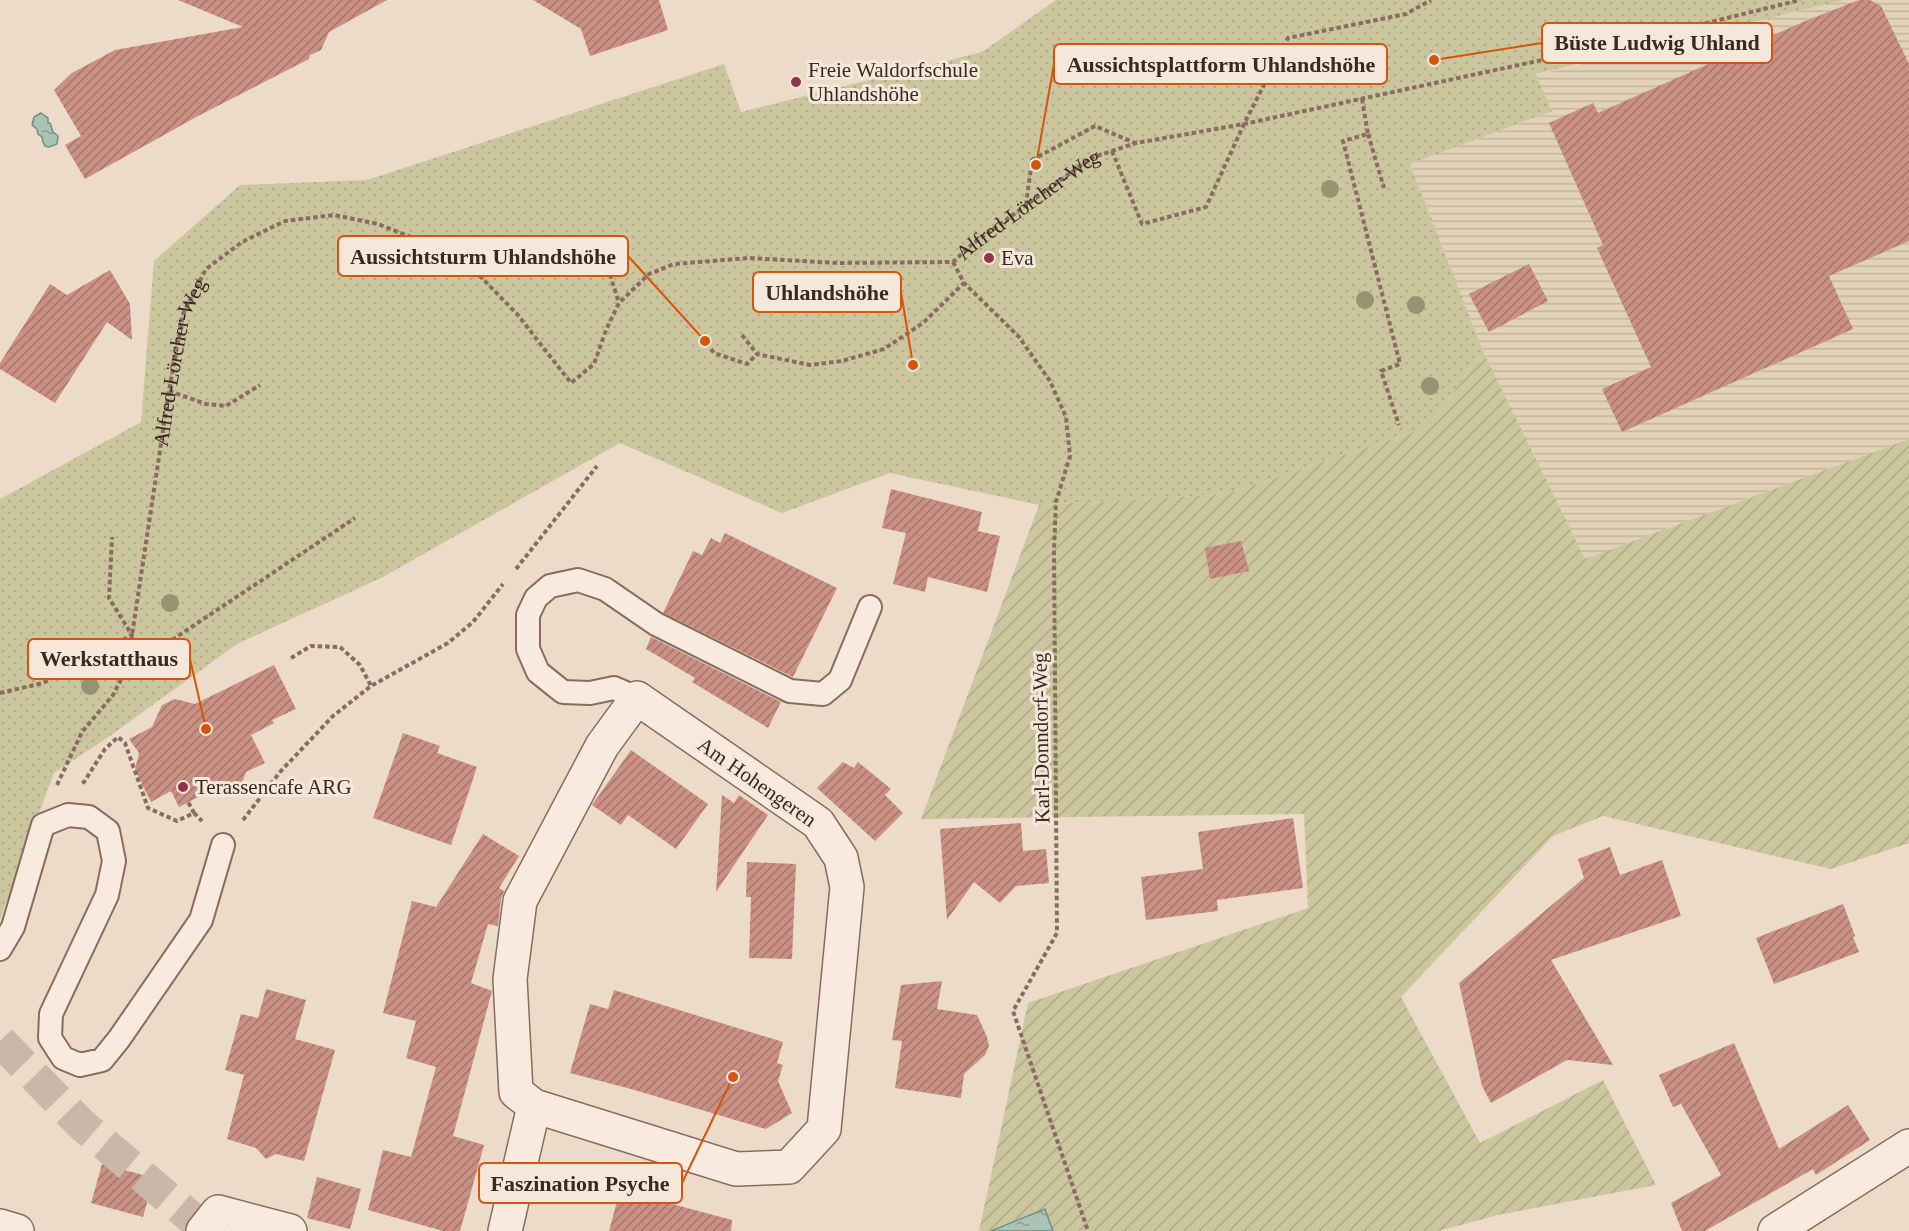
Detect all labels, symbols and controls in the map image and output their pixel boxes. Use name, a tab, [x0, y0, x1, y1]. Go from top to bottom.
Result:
callout: Büste Ludwig Uhland	[1542, 23, 1772, 63]
text: Büste Ludwig Uhland	[1554, 30, 1760, 55]
callout: Aussichtsplattform Uhlandshöhe	[1054, 44, 1387, 84]
text: Aussichtsplattform Uhlandshöhe	[1067, 52, 1376, 77]
place label: Freie Waldorfschule Uhlandshöhe	[808, 58, 978, 106]
marker: Freie Waldorfschule Uhlandshöhe	[789, 75, 803, 89]
street label: Alfred-Lörcher-Weg	[951, 144, 1103, 265]
callout: Aussichtsturm Uhlandshöhe	[338, 236, 628, 276]
text: Aussichtsturm Uhlandshöhe	[350, 244, 616, 269]
place label: Eva	[1001, 246, 1034, 270]
marker: Eva	[982, 251, 996, 265]
callout: Uhlandshöhe	[753, 272, 901, 312]
street label: Alfred-Lörcher-Weg	[149, 274, 212, 448]
text: Uhlandshöhe	[765, 280, 889, 305]
callout: Werkstatthaus	[28, 639, 190, 679]
text: Werkstatthaus	[40, 646, 178, 671]
street label: Karl-Donndorf-Weg	[1028, 652, 1054, 824]
street label: Am Hohengeren	[693, 732, 821, 832]
place label: Terassencafe ARG	[195, 775, 352, 799]
marker: Terassencafe ARG	[176, 780, 190, 794]
callout: Faszination Psyche	[479, 1163, 682, 1203]
text: Faszination Psyche	[490, 1171, 670, 1196]

